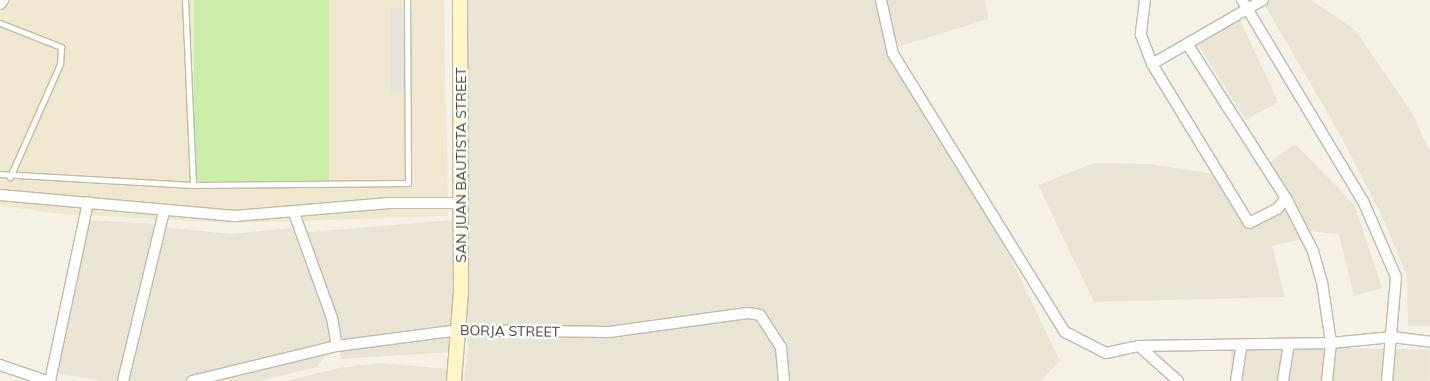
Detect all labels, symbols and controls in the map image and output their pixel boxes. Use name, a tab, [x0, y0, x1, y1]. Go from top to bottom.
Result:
street label: SAN JUAN BAUTISTA STREET	[453, 67, 469, 263]
street label: BORJA STREET	[460, 322, 560, 340]

